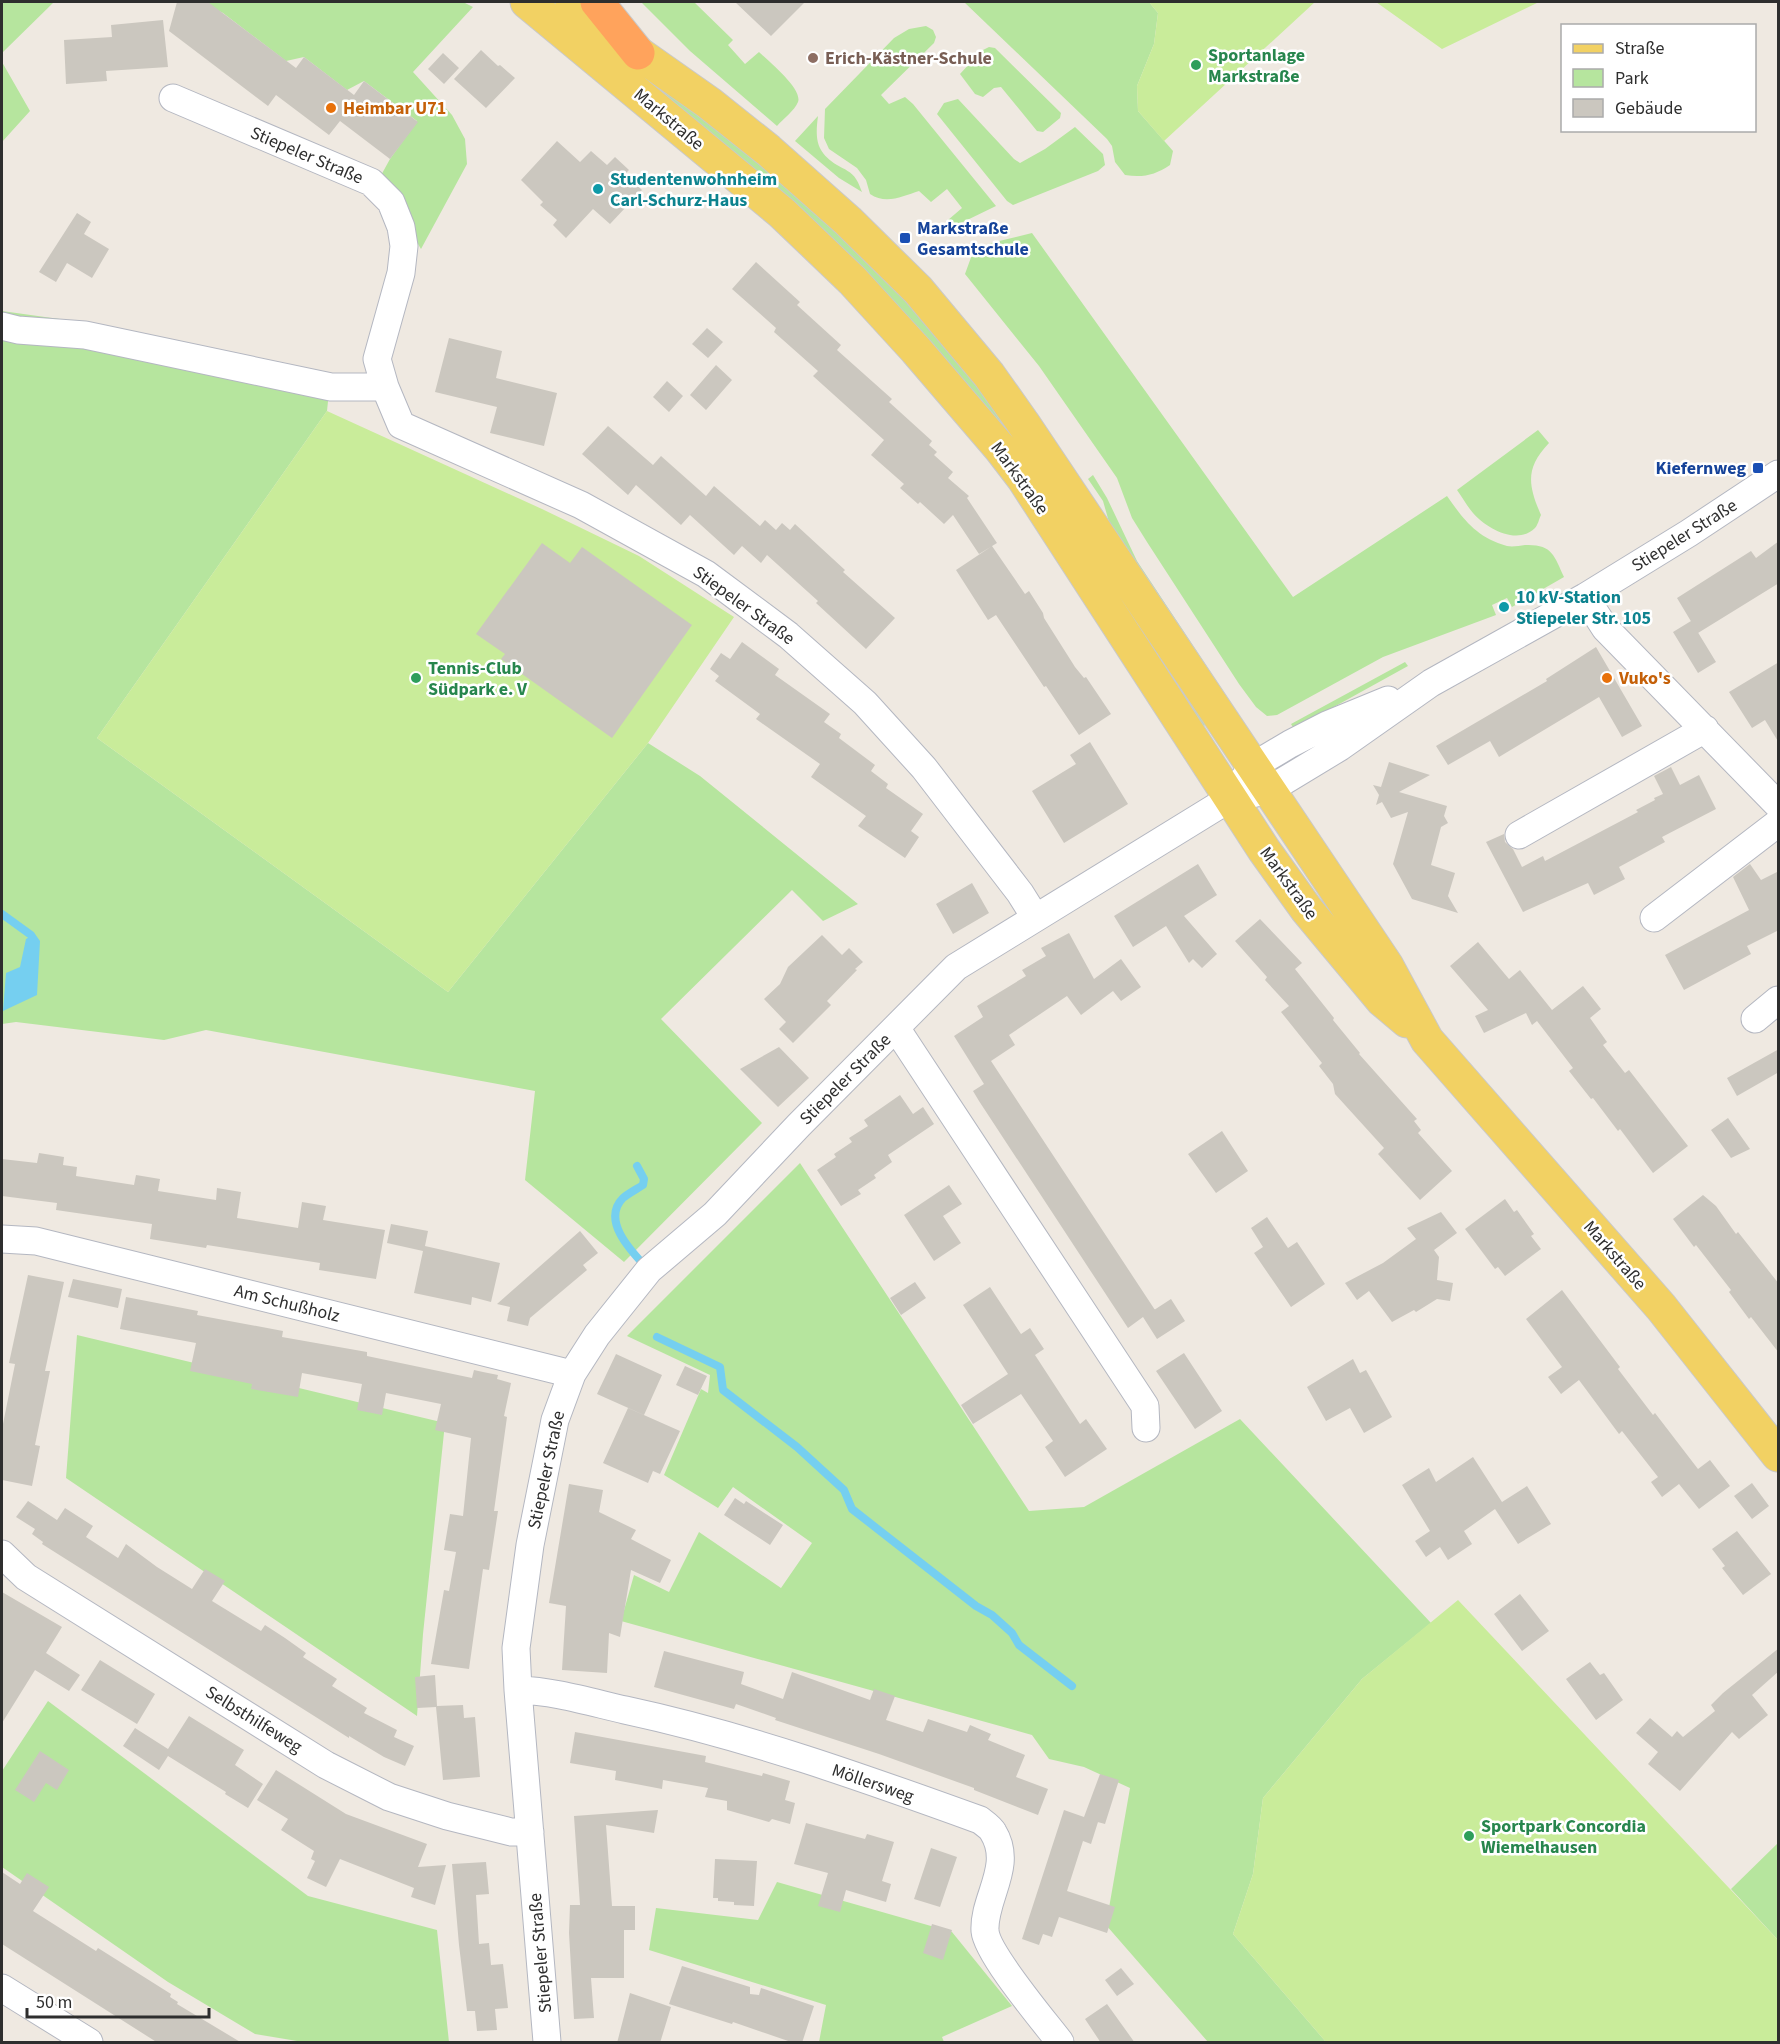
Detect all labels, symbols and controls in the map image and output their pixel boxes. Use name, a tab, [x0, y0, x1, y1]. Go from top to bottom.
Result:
legend	[1561, 24, 1756, 132]
text: Straße	[1615, 36, 1665, 61]
place label: Sportanlage Markstraße	[1208, 43, 1305, 89]
place label: Erich-Kästner-Schule	[825, 46, 992, 71]
marker: Erich-Kästner-Schule	[806, 51, 820, 65]
marker: Sportanlage Markstraße	[1189, 58, 1203, 72]
text: Park	[1615, 66, 1649, 91]
street label: Markstraße	[628, 83, 709, 156]
place label: Heimbar U71	[343, 96, 446, 121]
text: Gebäude	[1615, 96, 1683, 121]
marker: Heimbar U71	[324, 101, 338, 115]
street label: Stiepeler Straße	[247, 120, 367, 191]
place label: Studentenwohnheim Carl-Schurz-Haus	[610, 167, 777, 213]
marker: Studentenwohnheim Carl-Schurz-Haus	[591, 182, 605, 196]
place label: Markstraße Gesamtschule	[917, 216, 1029, 262]
marker: Markstraße Gesamtschule	[898, 231, 912, 245]
street label: Markstraße	[985, 437, 1055, 520]
place label: Kiefernweg	[1655, 456, 1746, 481]
marker: Kiefernweg	[1751, 461, 1765, 475]
street label: Stiepeler Straße	[1627, 493, 1742, 578]
street label: Stiepeler Straße	[688, 560, 800, 651]
place label: 10 kV-Station Stiepeler Str. 105	[1516, 585, 1651, 631]
marker: 10 kV-Station Stiepeler Str. 105	[1497, 600, 1511, 614]
place label: Tennis-Club Südpark e. V	[428, 656, 528, 702]
place label: Vuko's	[1618, 666, 1671, 691]
marker: Tennis-Club Südpark e. V	[409, 671, 423, 685]
marker: Vuko's	[1600, 671, 1614, 685]
street label: Markstraße	[1254, 842, 1324, 925]
street label: Stiepeler Straße	[794, 1028, 897, 1131]
street label: Markstraße	[1577, 1215, 1652, 1296]
street label: Am Schußholz	[232, 1278, 343, 1329]
street label: Stiepeler Straße	[522, 1409, 571, 1532]
street label: Selbsthilfeweg	[201, 1680, 307, 1759]
street label: Möllersweg	[828, 1758, 917, 1809]
place label: Sportpark Concordia Wiemelhausen	[1481, 1814, 1646, 1860]
marker: Sportpark Concordia Wiemelhausen	[1462, 1829, 1476, 1843]
street label: Stiepeler Straße	[523, 1892, 558, 2014]
scale bar	[27, 1981, 208, 2019]
text: 50 m	[36, 1990, 72, 2015]

